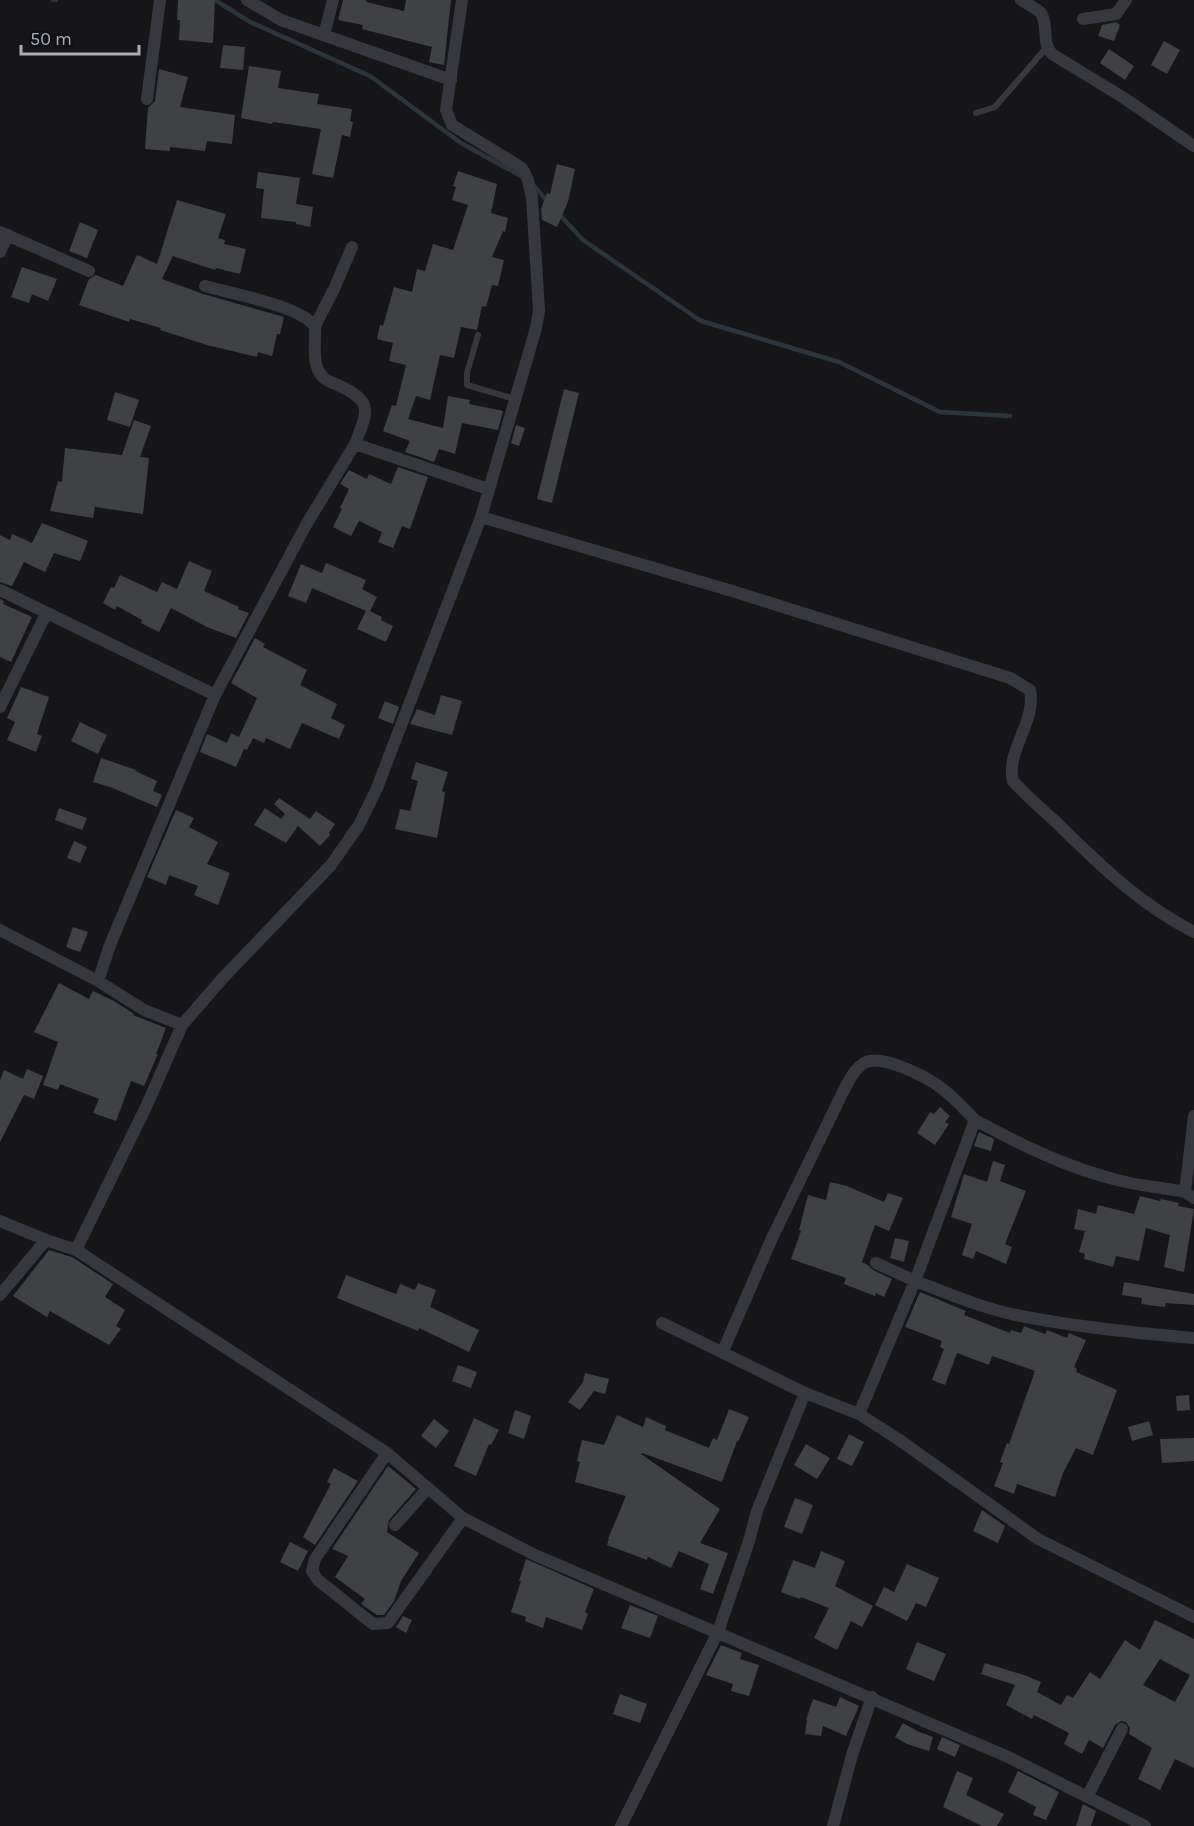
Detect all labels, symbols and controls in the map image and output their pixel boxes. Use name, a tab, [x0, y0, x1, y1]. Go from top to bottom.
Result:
scale bar	[21, 18, 140, 56]
text: 50 m	[30, 28, 72, 50]

